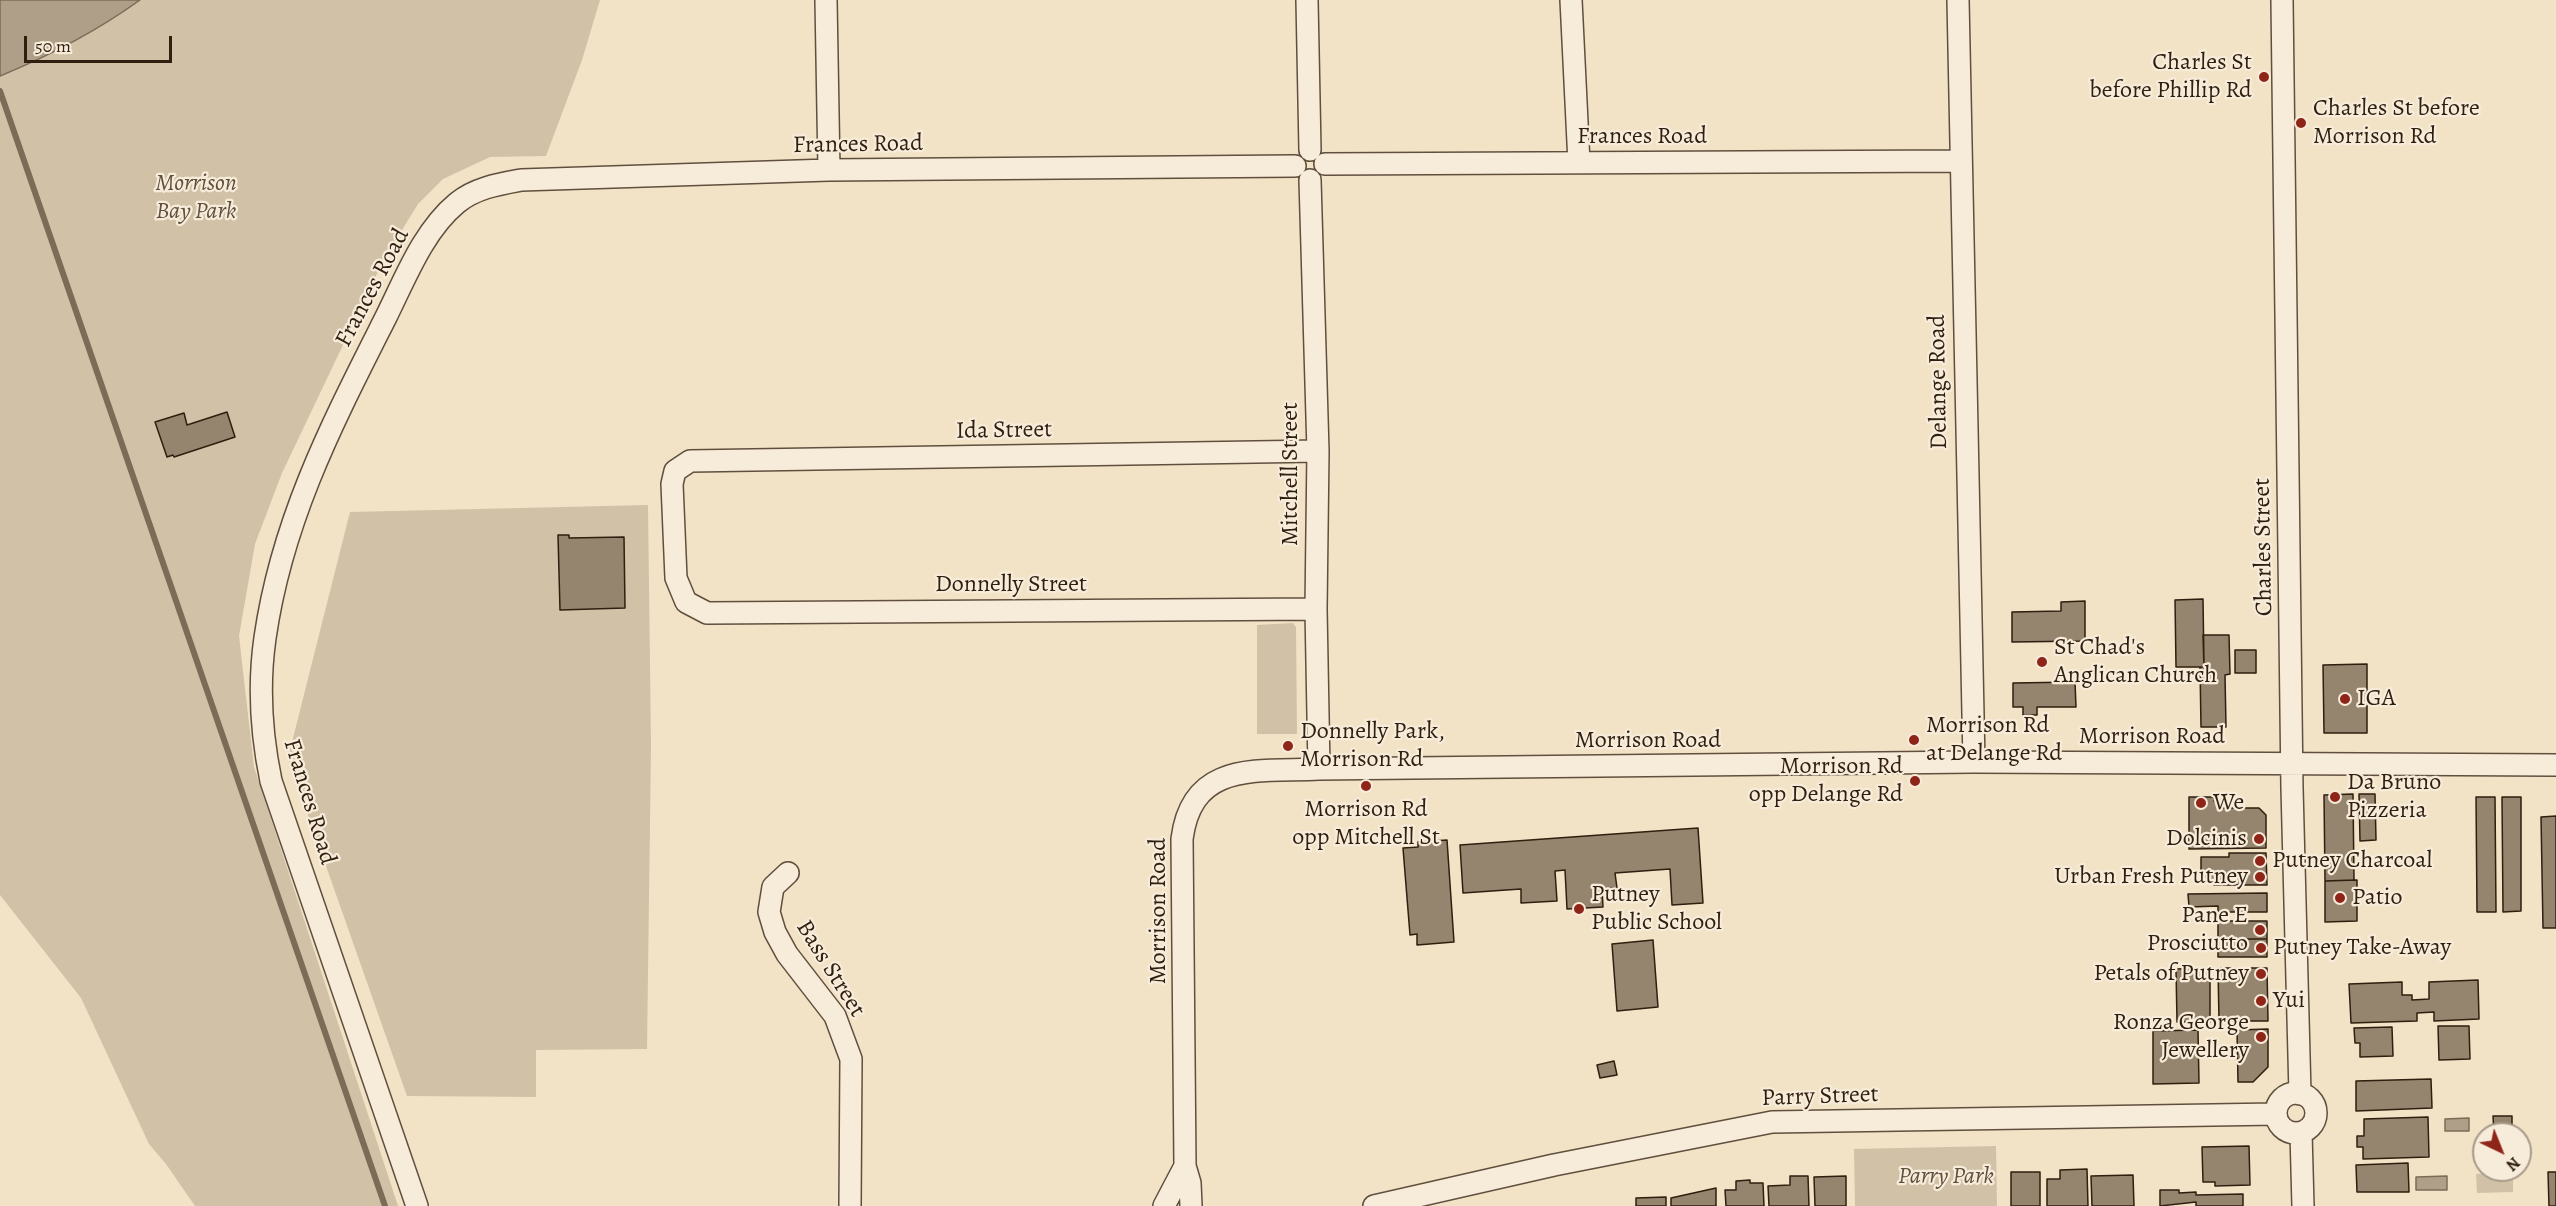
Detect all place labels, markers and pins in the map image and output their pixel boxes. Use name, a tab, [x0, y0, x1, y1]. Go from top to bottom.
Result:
place label: Charles St before Phillip Rd	[2090, 49, 2252, 105]
marker: Charles St before Phillip Rd	[2257, 70, 2271, 84]
place label: Charles St before Morrison Rd	[2313, 95, 2480, 151]
marker: Charles St before Morrison Rd	[2294, 116, 2308, 130]
place label: St Chad's Anglican Church	[2054, 634, 2217, 690]
marker: St Chad's Anglican Church	[2035, 655, 2049, 669]
place label: IGA	[2357, 685, 2396, 713]
marker: IGA	[2338, 692, 2352, 706]
place label: Morrison Rd at Delange Rd	[1926, 712, 2062, 768]
place label: Donnelly Park, Morrison Rd	[1300, 718, 1445, 774]
marker: Morrison Rd at Delange Rd	[1907, 733, 1921, 747]
marker: Donnelly Park, Morrison Rd	[1281, 739, 1295, 753]
place label: Morrison Rd opp Delange Rd	[1749, 753, 1903, 809]
place label: Da Bruno Pizzeria	[2347, 769, 2441, 825]
marker: Morrison Rd opp Delange Rd	[1908, 774, 1922, 788]
marker: Morrison Rd opp Mitchell St	[1359, 779, 1373, 793]
place label: We	[2213, 789, 2244, 817]
marker: Da Bruno Pizzeria	[2328, 790, 2342, 804]
place label: Morrison Rd opp Mitchell St	[1292, 796, 1440, 852]
marker: We	[2194, 796, 2208, 810]
place label: Dolcinis	[2166, 825, 2247, 853]
marker: Dolcinis	[2252, 832, 2266, 846]
place label: Putney Charcoal	[2272, 847, 2432, 875]
marker: Putney Charcoal	[2253, 854, 2267, 868]
place label: Urban Fresh Putney	[2054, 863, 2248, 891]
marker: Urban Fresh Putney	[2253, 870, 2267, 884]
place label: Putney Public School	[1591, 881, 1722, 937]
place label: Patio	[2352, 884, 2403, 912]
marker: Patio	[2333, 891, 2347, 905]
marker: Putney Public School	[1572, 902, 1586, 916]
place label: Pane E Prosciutto	[2147, 902, 2248, 958]
marker: Pane E Prosciutto	[2253, 923, 2267, 937]
place label: Putney Take-Away	[2273, 934, 2451, 962]
marker: Putney Take-Away	[2254, 941, 2268, 955]
place label: Petals of Putney	[2093, 960, 2249, 988]
marker: Petals of Putney	[2254, 967, 2268, 981]
place label: Yui	[2273, 987, 2305, 1015]
marker: Yui	[2254, 994, 2268, 1008]
place label: Ronza George Jewellery	[2113, 1009, 2249, 1065]
marker: Ronza George Jewellery	[2254, 1030, 2268, 1044]

